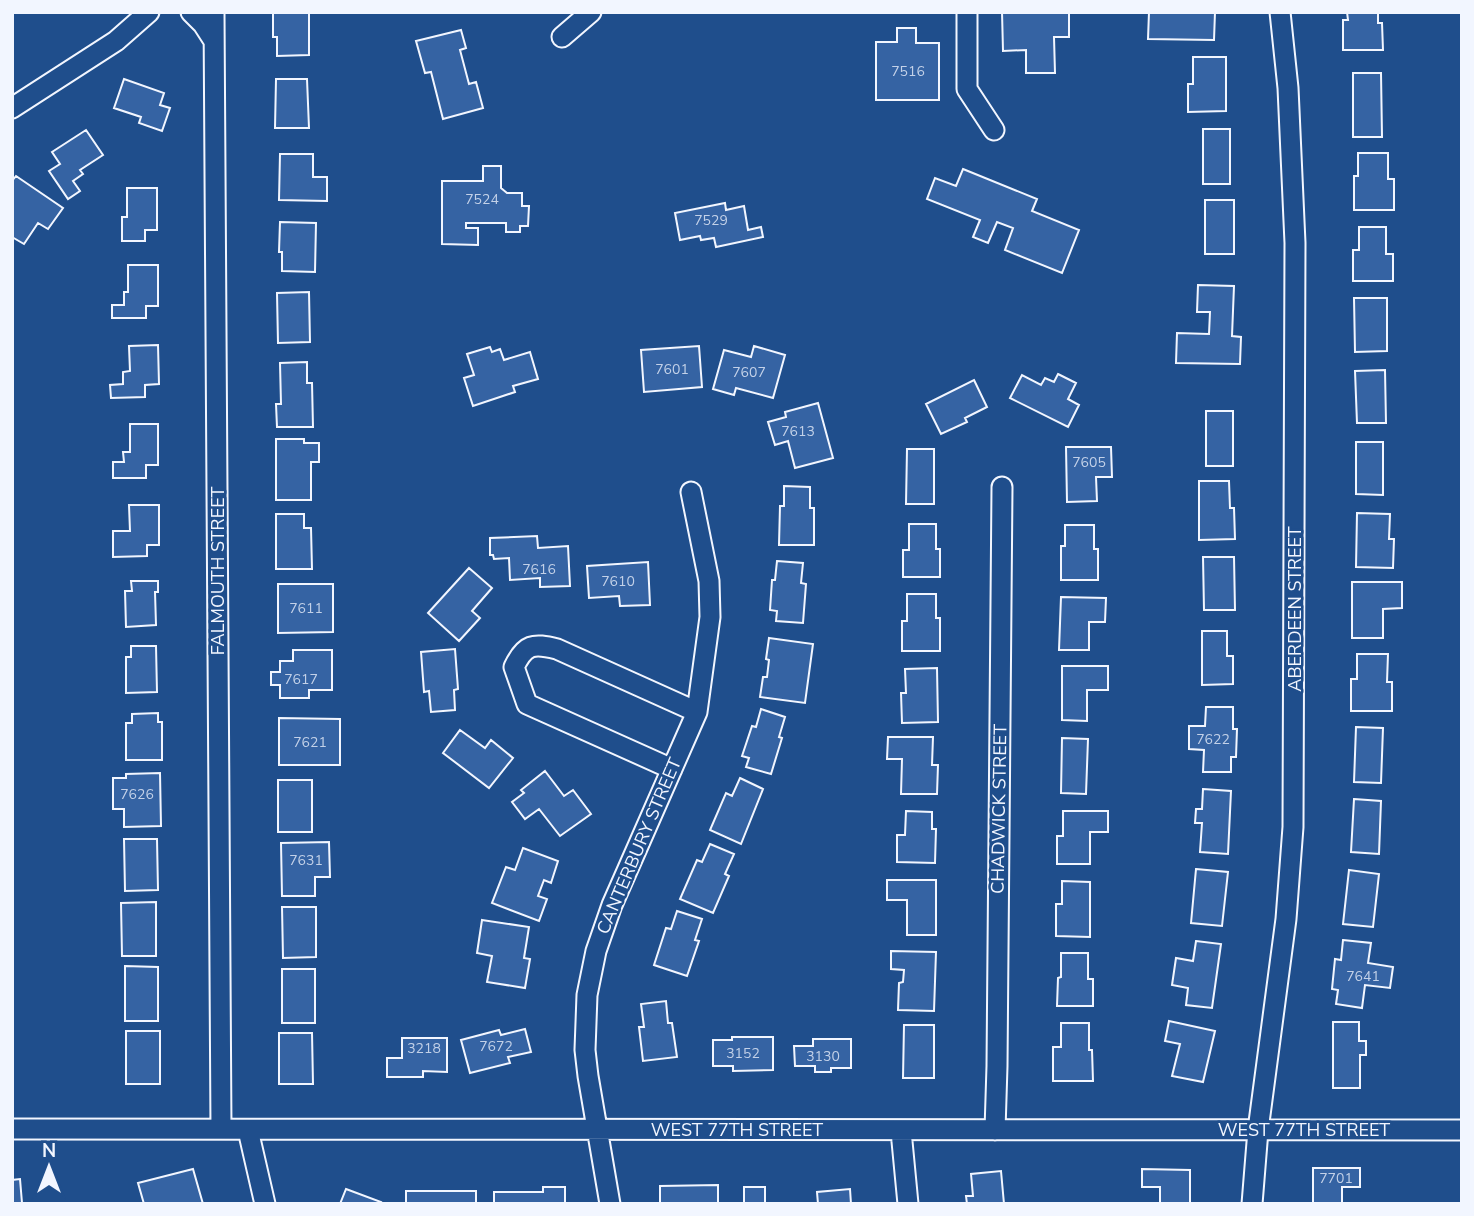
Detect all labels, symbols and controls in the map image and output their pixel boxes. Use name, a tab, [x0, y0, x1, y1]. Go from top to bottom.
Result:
house number: 7516	[891, 62, 925, 81]
house number: 7524	[465, 190, 499, 209]
house number: 7529	[694, 211, 728, 230]
house number: 7601	[655, 360, 689, 379]
house number: 7607	[732, 363, 766, 382]
house number: 7613	[781, 422, 815, 441]
house number: 7605	[1072, 453, 1106, 472]
street label: FALMOUTH STREET	[206, 487, 230, 655]
street label: ABERDEEN STREET	[1283, 526, 1307, 692]
house number: 7616	[522, 560, 556, 579]
house number: 7610	[601, 572, 635, 591]
house number: 7611	[289, 599, 323, 618]
house number: 7617	[284, 670, 318, 689]
street label: CHADWICK STREET	[986, 724, 1012, 894]
house number: 7622	[1196, 730, 1230, 749]
house number: 7621	[293, 733, 327, 752]
street label: CANTERBURY STREET	[591, 754, 687, 938]
house number: 7626	[120, 785, 154, 804]
house number: 7631	[289, 851, 323, 870]
house number: 7641	[1346, 967, 1380, 986]
house number: 7672	[479, 1037, 513, 1056]
house number: 3218	[407, 1039, 441, 1058]
house number: 3152	[726, 1044, 760, 1063]
house number: 3130	[806, 1047, 840, 1066]
street label: WEST 77TH STREET	[651, 1118, 823, 1142]
street label: WEST 77TH STREET	[1218, 1118, 1390, 1142]
north arrow	[14, 1132, 84, 1202]
text: N	[42, 1138, 56, 1164]
house number: 7701	[1319, 1169, 1353, 1188]

